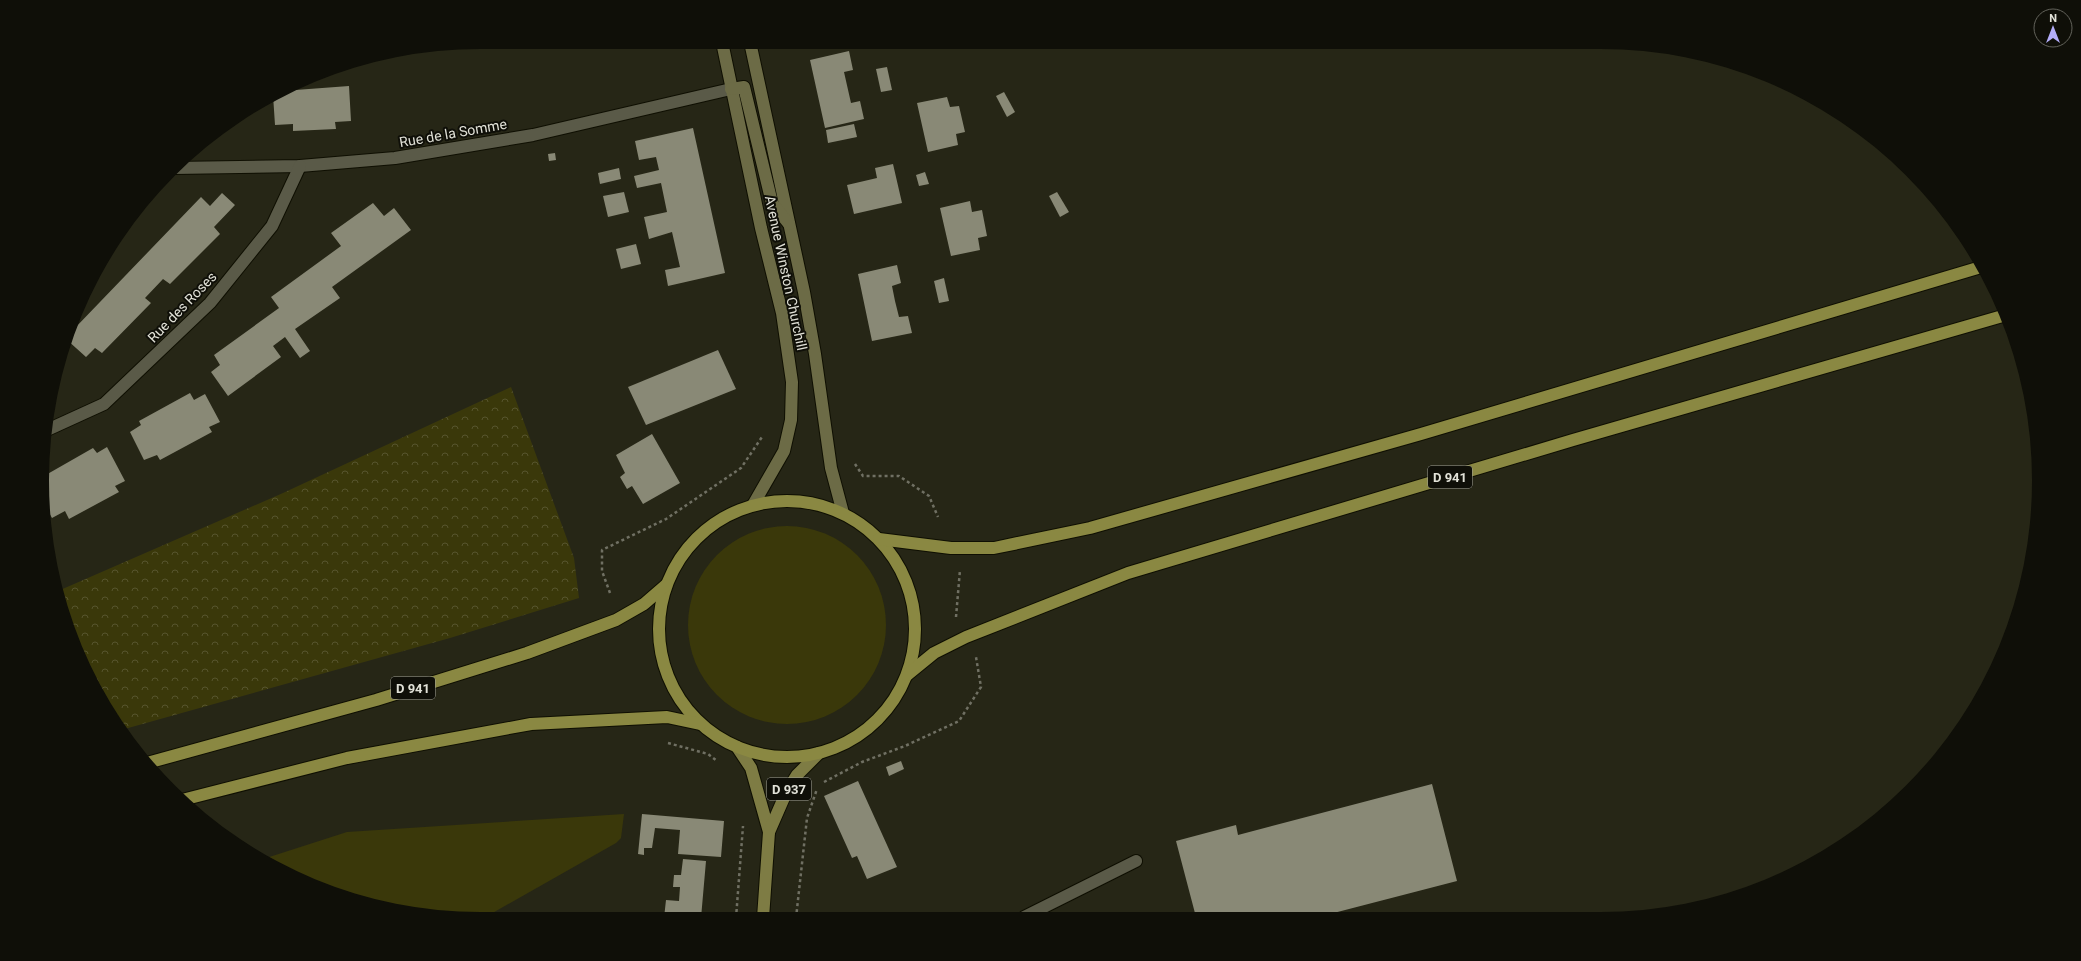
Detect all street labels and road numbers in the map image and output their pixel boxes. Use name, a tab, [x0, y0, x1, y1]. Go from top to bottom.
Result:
street label: Rue de la Somme	[398, 116, 508, 150]
street label: Avenue Winston Churchill	[762, 194, 810, 352]
street label: Rue des Roses	[144, 268, 220, 346]
road number: D 941	[1428, 466, 1472, 488]
road number: D 941	[391, 677, 435, 699]
road number: D 937	[767, 778, 811, 800]

